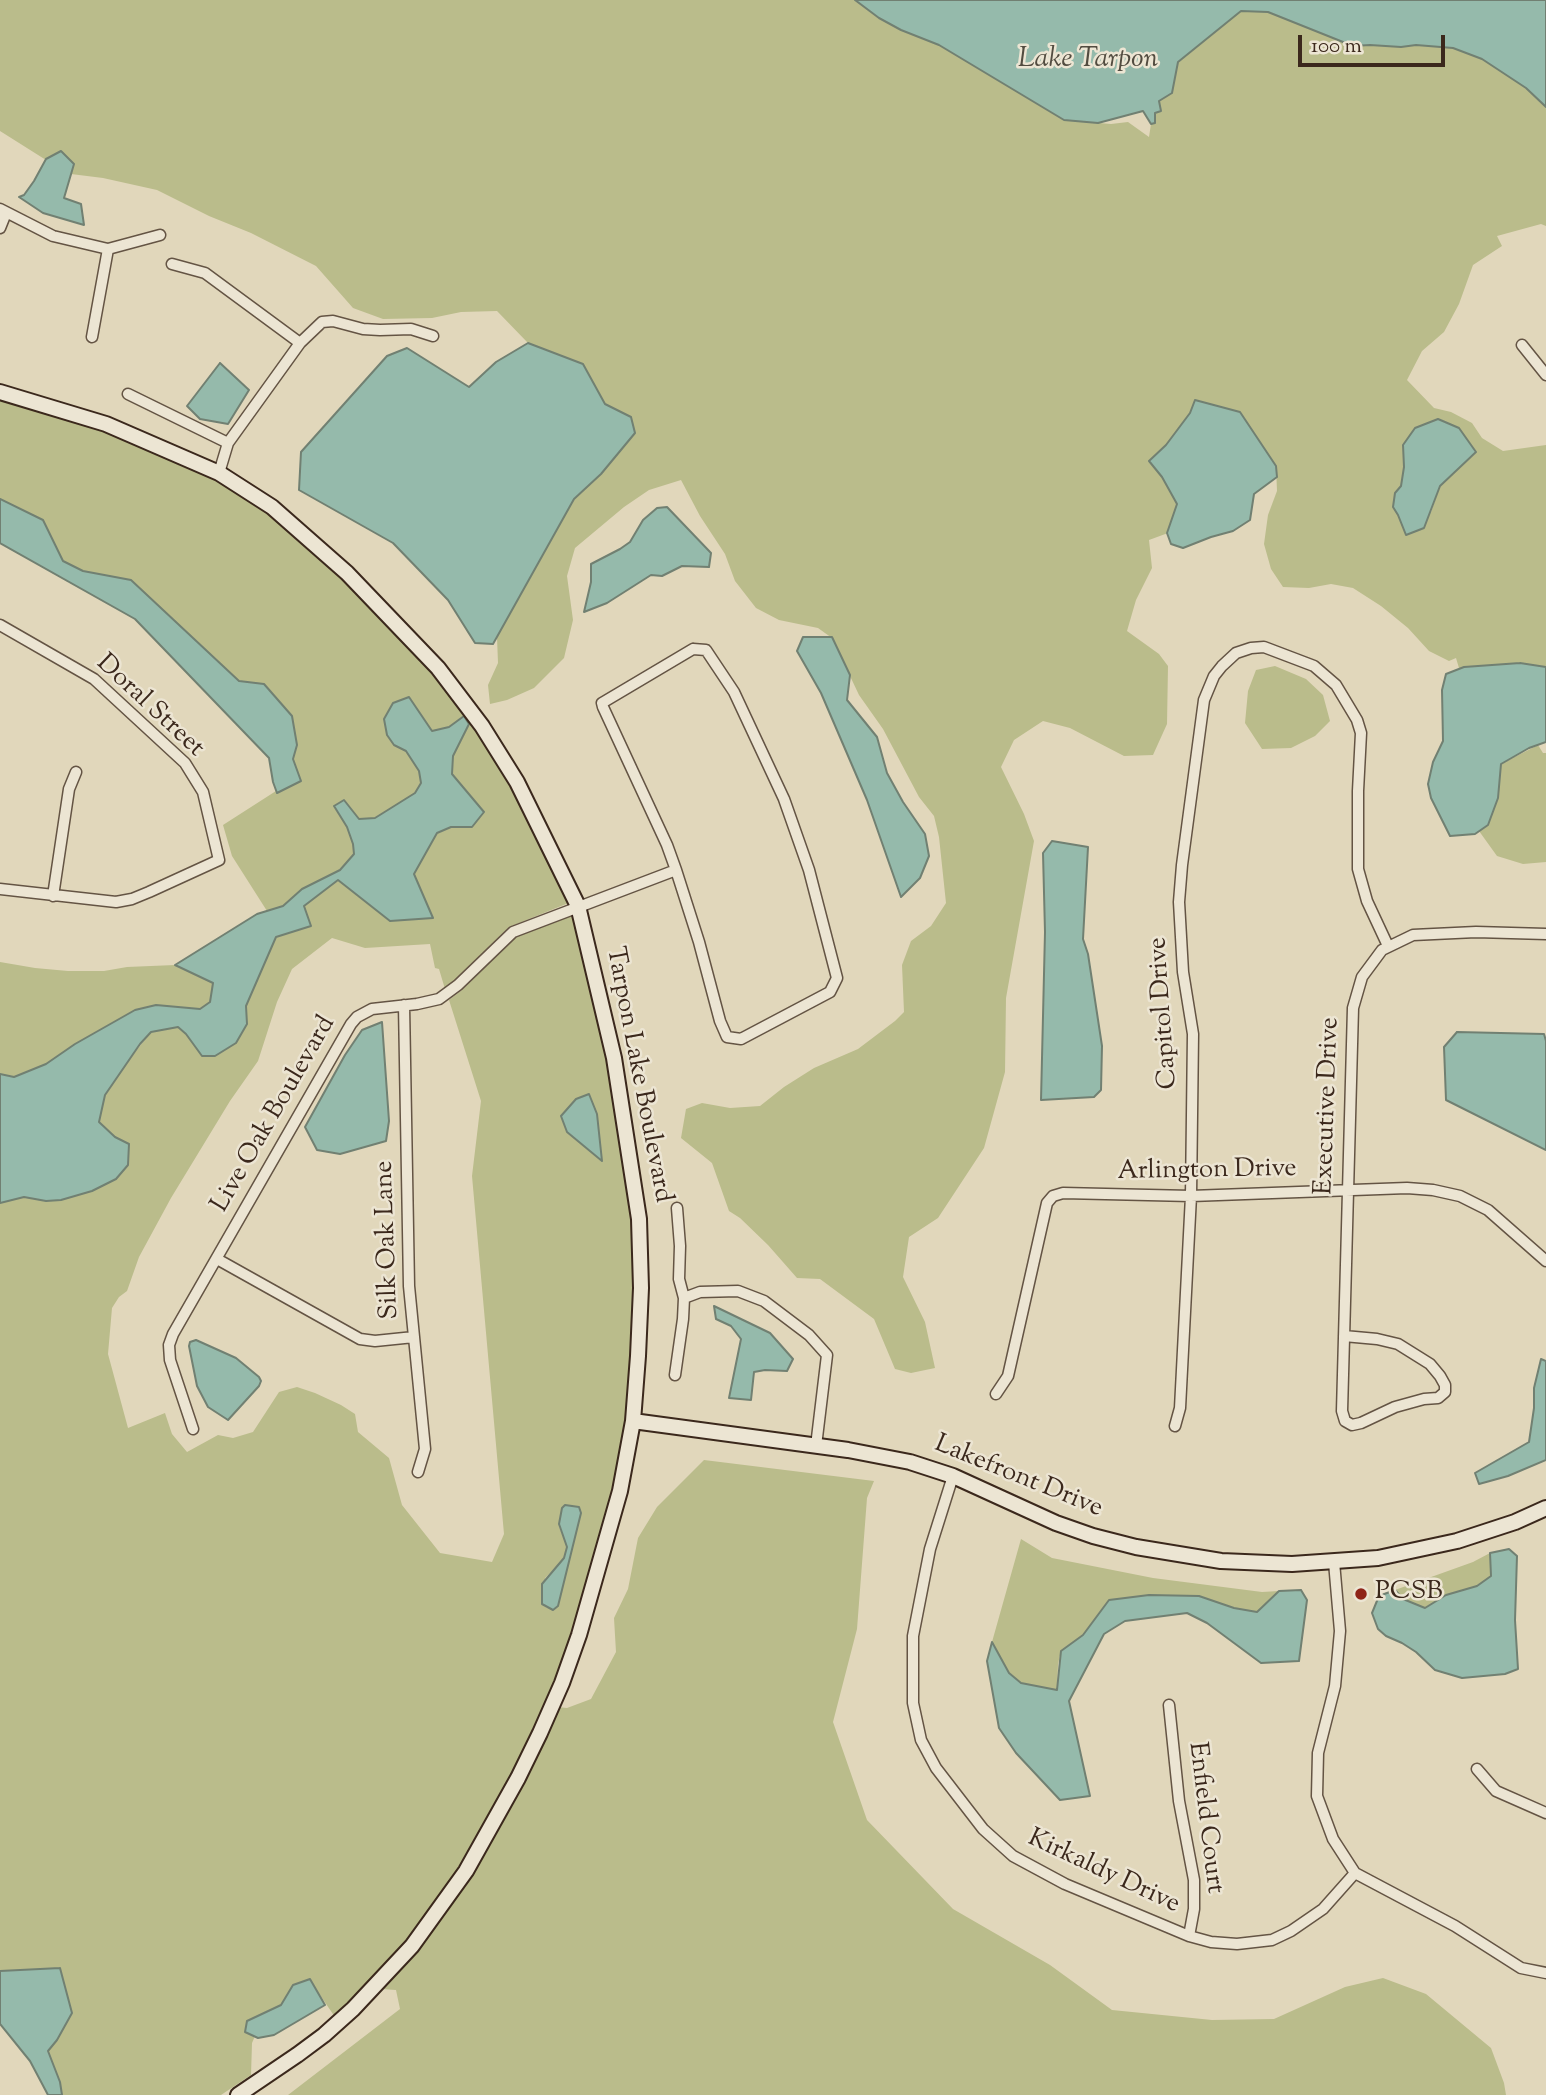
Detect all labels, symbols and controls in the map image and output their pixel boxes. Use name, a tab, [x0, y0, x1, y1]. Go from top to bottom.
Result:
scale bar	[1301, 21, 1448, 65]
text: 100 m	[1311, 32, 1362, 62]
water label: Lake Tarpon	[1018, 44, 1158, 78]
street label: Doral Street	[88, 649, 210, 765]
street label: Capitol Drive	[1144, 936, 1186, 1090]
street label: Tarpon Lake Boulevard	[597, 944, 677, 1206]
street label: Live Oak Boulevard	[206, 1011, 344, 1219]
street label: Executive Drive	[1310, 1017, 1348, 1195]
street label: Arlington Drive	[1117, 1155, 1297, 1189]
street label: Silk Oak Lane	[371, 1160, 407, 1320]
street label: Lakefront Drive	[929, 1430, 1107, 1526]
place label: PCSB	[1375, 1578, 1443, 1610]
marker: PCSB	[1353, 1586, 1369, 1602]
street label: Enfield Court	[1179, 1740, 1229, 1896]
street label: Kirkaldy Drive	[1022, 1824, 1184, 1922]

